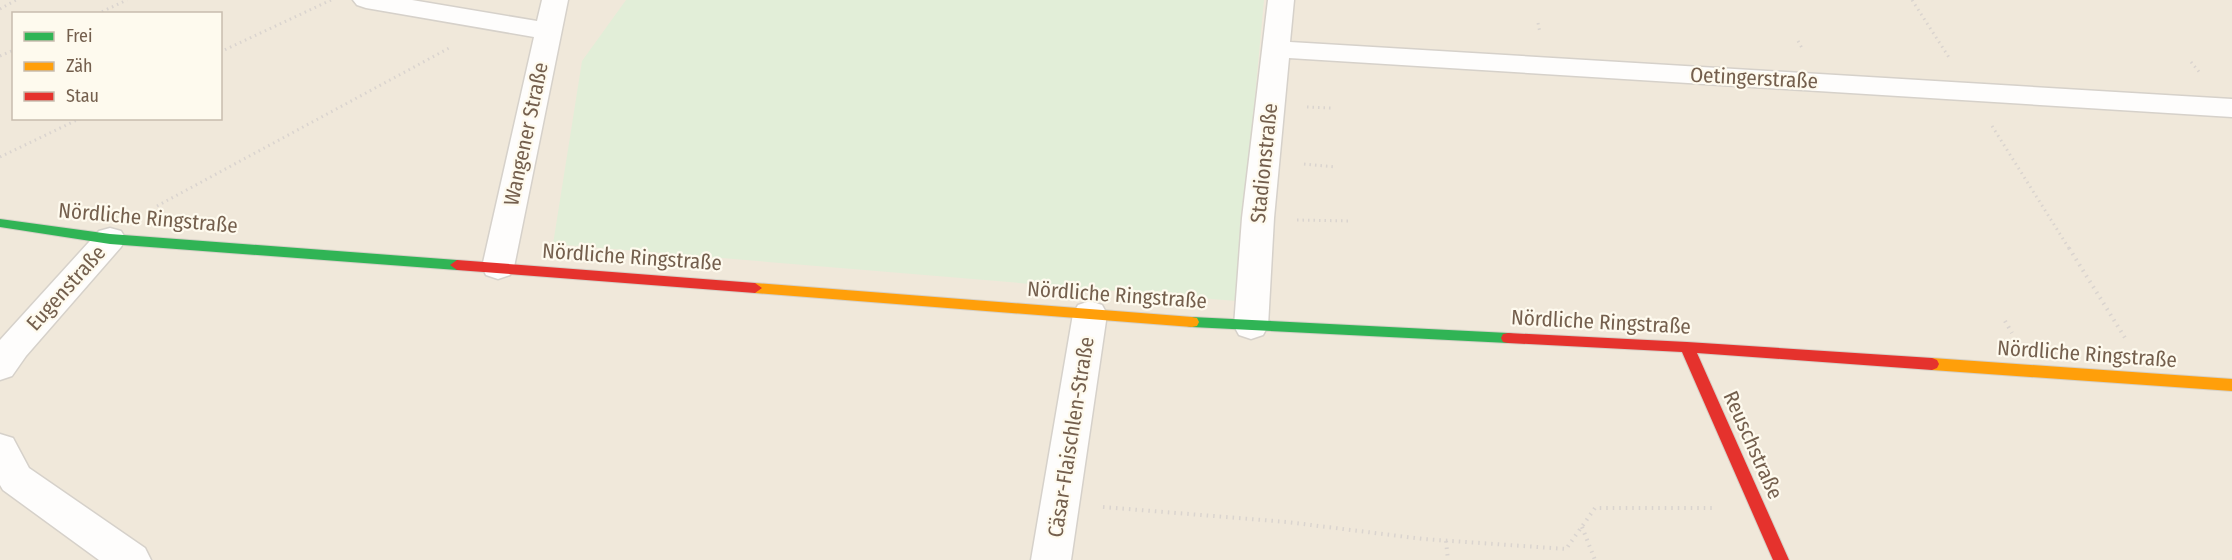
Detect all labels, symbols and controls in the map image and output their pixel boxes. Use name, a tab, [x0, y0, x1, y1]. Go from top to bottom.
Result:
legend	[12, 12, 222, 120]
text: Frei	[66, 25, 92, 47]
text: Zäh	[66, 55, 93, 77]
street label: Wangener Straße	[498, 60, 554, 208]
street label: Oetingerstraße	[1689, 62, 1819, 94]
text: Stau	[66, 85, 99, 107]
street label: Stadionstraße	[1245, 102, 1283, 224]
street label: Nördliche Ringstraße	[57, 197, 239, 239]
street label: Nördliche Ringstraße	[541, 238, 723, 276]
street label: Eugenstraße	[21, 240, 111, 336]
street label: Nördliche Ringstraße	[1026, 276, 1208, 314]
street label: Nördliche Ringstraße	[1510, 304, 1692, 340]
street label: Cäsar-Flaischlen-Straße	[1042, 335, 1100, 539]
street label: Nördliche Ringstraße	[1996, 335, 2178, 373]
street label: Reuschstraße	[1718, 387, 1788, 503]

